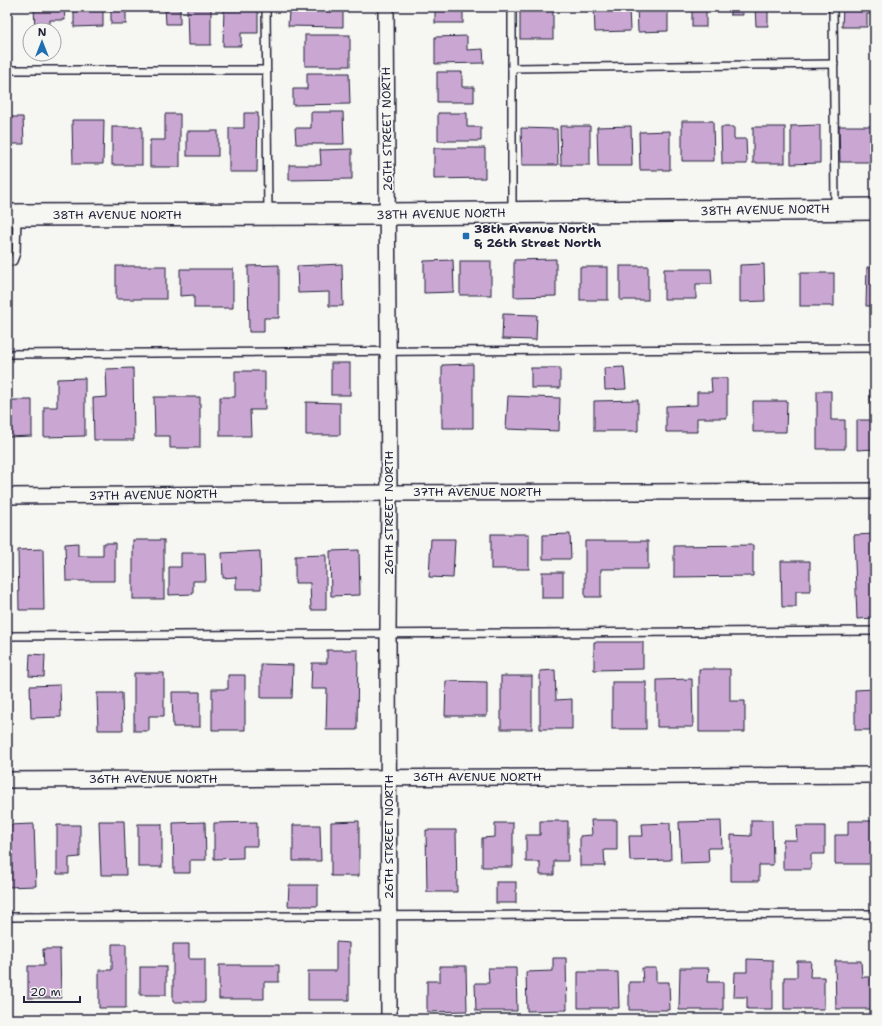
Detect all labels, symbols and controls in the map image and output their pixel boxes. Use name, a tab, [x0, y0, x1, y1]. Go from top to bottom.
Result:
north arrow	[22, 22, 62, 62]
text: N	[38, 25, 47, 40]
street label: 26TH STREET NORTH	[378, 66, 396, 191]
street label: 38TH AVENUE NORTH	[700, 201, 830, 219]
street label: 38TH AVENUE NORTH	[376, 205, 506, 223]
street label: 38TH AVENUE NORTH	[52, 207, 182, 223]
place label: 38th Avenue North & 26th Street North	[474, 221, 601, 251]
marker: 38th Avenue North & 26th Street North	[461, 231, 471, 241]
street label: 26TH STREET NORTH	[381, 450, 397, 575]
street label: 37TH AVENUE NORTH	[413, 484, 542, 500]
street label: 37TH AVENUE NORTH	[88, 486, 218, 504]
street label: 36TH AVENUE NORTH	[412, 769, 542, 785]
street label: 36TH AVENUE NORTH	[88, 771, 218, 787]
street label: 26TH STREET NORTH	[381, 774, 397, 899]
scale bar	[24, 978, 80, 1004]
text: 20 m	[30, 984, 61, 1000]

